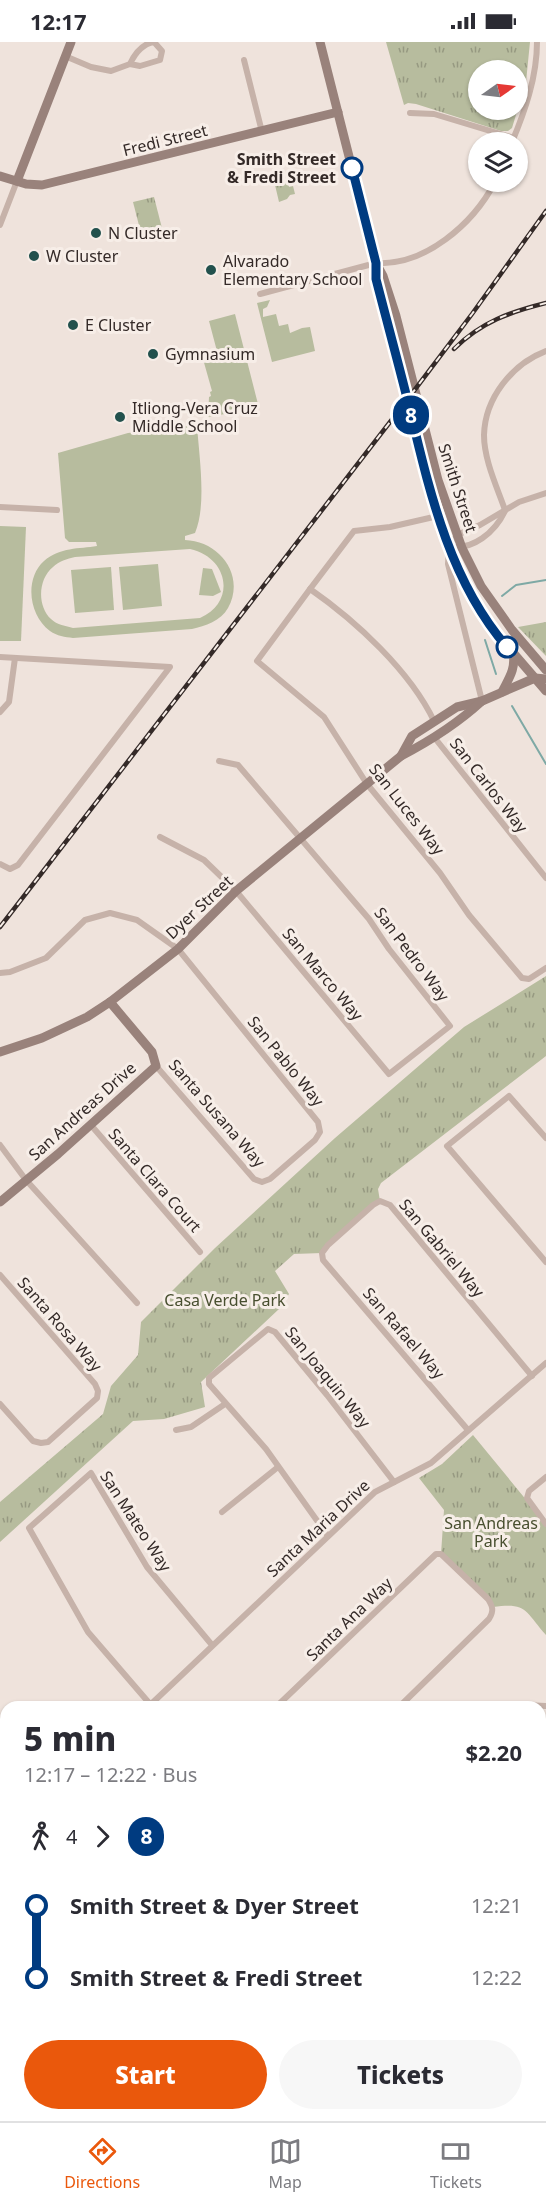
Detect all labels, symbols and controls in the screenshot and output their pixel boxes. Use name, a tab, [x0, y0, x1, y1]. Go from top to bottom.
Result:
text: 12:17	[30, 6, 87, 36]
north arrow	[468, 60, 528, 120]
map controls	[468, 60, 528, 192]
street label: Fredi Street	[120, 119, 210, 161]
button: layers	[468, 132, 528, 192]
place label: Smith Street & Fredi Street	[227, 148, 336, 188]
marker: Smith Street & Fredi Street	[341, 157, 363, 179]
place label: N Cluster	[108, 222, 178, 244]
marker: N Cluster	[89, 226, 103, 240]
place label: W Cluster	[46, 245, 119, 267]
marker: W Cluster	[27, 249, 41, 263]
place label: Alvarado Elementary School	[223, 250, 362, 290]
marker: Alvarado Elementary School	[204, 263, 218, 277]
place label: E Cluster	[85, 314, 152, 336]
marker: E Cluster	[66, 318, 80, 332]
place label: Gymnasium	[165, 343, 255, 365]
marker: Gymnasium	[146, 347, 160, 361]
line badge: 8	[392, 396, 430, 434]
place label: Itliong-Vera Cruz Middle School	[132, 397, 258, 437]
text: 8	[405, 401, 417, 429]
marker: Itliong-Vera Cruz Middle School	[113, 410, 127, 424]
street label: Smith Street	[433, 441, 483, 536]
unlabelled marker	[496, 636, 518, 658]
street label: San Carlos Way	[445, 733, 534, 838]
street label: San Luces Way	[364, 759, 450, 860]
street label: Dyer Street	[161, 870, 237, 944]
street label: San Pedro Way	[369, 903, 455, 1006]
street label: San Marco Way	[278, 923, 369, 1026]
street label: San Pablo Way	[243, 1011, 330, 1111]
street label: Santa Susana Way	[164, 1054, 271, 1172]
street label: San Andreas Drive	[24, 1057, 140, 1165]
street label: Santa Clara Court	[104, 1123, 207, 1237]
street label: San Gabriel Way	[394, 1194, 490, 1302]
street label: Santa Rosa Way	[13, 1272, 108, 1377]
street label: San Rafael Way	[358, 1283, 450, 1384]
park label: Casa Verde Park	[164, 1289, 286, 1311]
street label: San Joaquin Way	[280, 1322, 376, 1433]
street label: San Mateo Way	[95, 1467, 177, 1576]
street label: Santa Maria Drive	[262, 1474, 374, 1582]
park label: San Andreas Park	[444, 1512, 538, 1552]
street label: Santa Ana Way	[301, 1572, 397, 1666]
text: 5 min	[24, 1716, 116, 1761]
text: $2.20	[465, 1737, 522, 1767]
text: 12:17 – 12:22 · Bus	[24, 1761, 197, 1788]
icon: walk	[24, 1820, 57, 1853]
icon: forward	[86, 1820, 119, 1853]
text: 8	[140, 1822, 152, 1850]
text: 4	[66, 1823, 77, 1850]
text: Smith Street & Dyer Street	[70, 1890, 359, 1920]
text: 12:21	[471, 1892, 522, 1919]
text: Smith Street & Fredi Street	[70, 1962, 362, 1992]
text: 12:22	[471, 1964, 522, 1991]
button: Start	[24, 2040, 267, 2109]
button: Tickets	[279, 2040, 522, 2109]
tab: Directions	[64, 2135, 140, 2193]
tab: Map	[268, 2135, 302, 2193]
tab: Tickets	[430, 2135, 482, 2193]

